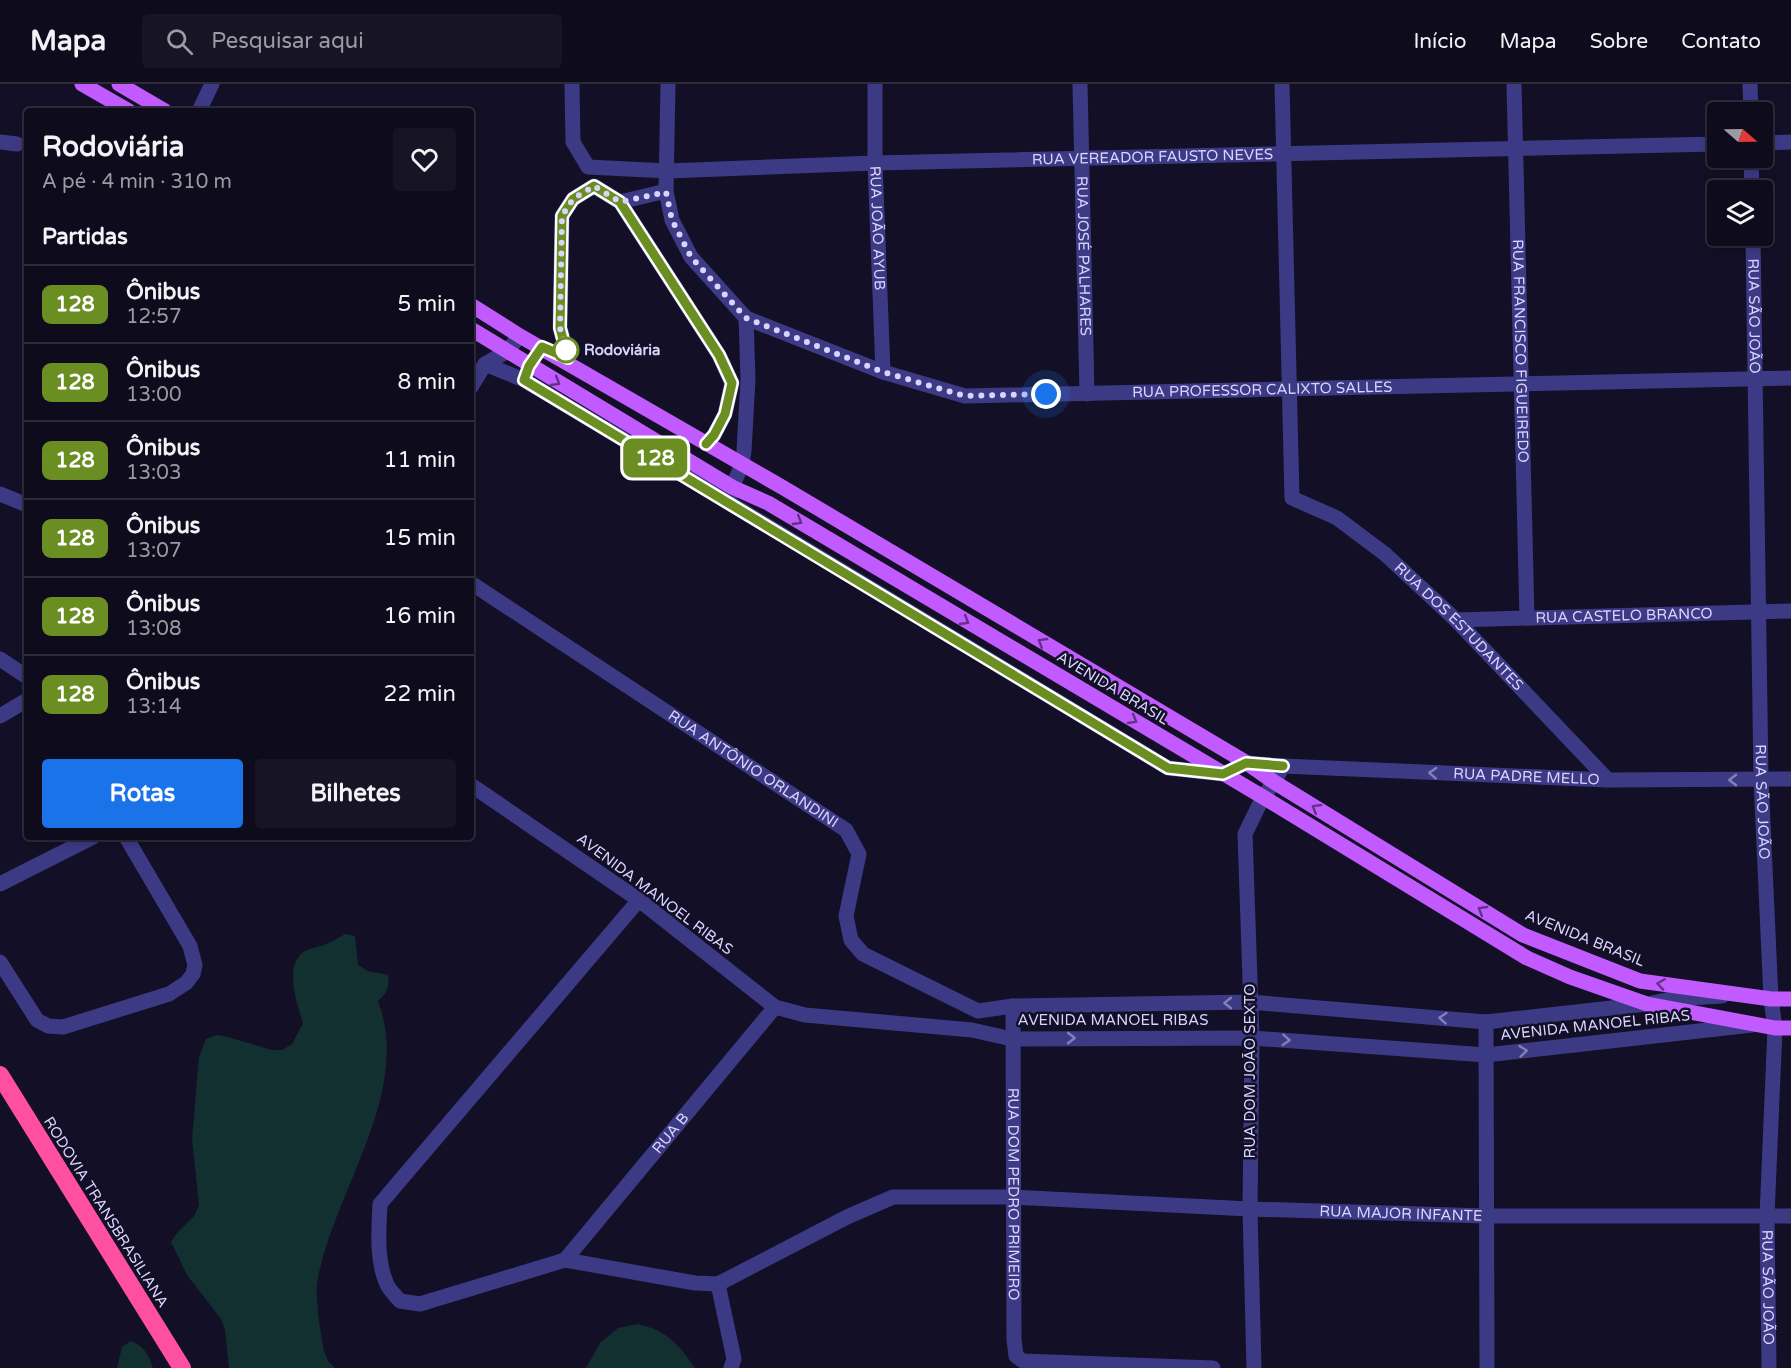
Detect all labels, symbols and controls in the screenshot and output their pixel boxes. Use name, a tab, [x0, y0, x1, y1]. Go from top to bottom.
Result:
search box	[142, 14, 562, 68]
text: Mapa	[30, 24, 106, 58]
icon: search	[163, 25, 196, 58]
text: Pesquisar aqui	[211, 28, 364, 54]
text: Início	[1414, 29, 1466, 54]
text: Mapa	[1499, 29, 1557, 54]
text: Sobre	[1590, 29, 1648, 54]
text: Contato	[1681, 29, 1761, 54]
north arrow	[1707, 102, 1773, 168]
map controls	[1707, 102, 1773, 246]
button: heart	[393, 128, 456, 191]
text: Rodoviária	[42, 130, 184, 164]
street label: RUA VEREADOR FAUSTO NEVES	[1032, 145, 1273, 168]
street label: RUA JOÃO AYUB	[866, 165, 889, 291]
text: A pé · 4 min · 310 m	[42, 170, 232, 194]
street label: RUA JOSÉ PALHARES	[1073, 176, 1095, 336]
button: layers	[1707, 180, 1773, 246]
text: Partidas	[42, 224, 128, 250]
street label: RUA FRANCISCO FIGUEIREDO	[1509, 239, 1532, 463]
street label: RUA SÃO JOÃO	[1744, 258, 1764, 374]
text: Ônibus	[126, 279, 200, 305]
text: 5 min	[397, 291, 456, 317]
text: 128	[55, 292, 95, 317]
text: 12:57	[126, 305, 181, 329]
marker: Rodoviária	[553, 337, 579, 363]
place label: Rodoviária	[584, 341, 660, 359]
text: Ônibus	[126, 357, 200, 383]
text: 8 min	[397, 369, 456, 395]
text: 128	[55, 370, 95, 395]
one-way arrow	[550, 374, 560, 386]
street label: RUA PROFESSOR CALIXTO SALLES	[1132, 378, 1393, 401]
your location	[1031, 379, 1061, 409]
text: 13:00	[126, 383, 181, 407]
text: Ônibus	[126, 435, 200, 461]
line badge: 128	[620, 438, 690, 478]
text: 128	[635, 446, 675, 471]
text: 11 min	[384, 447, 456, 473]
text: 128	[55, 448, 95, 473]
text: 13:03	[126, 461, 181, 485]
text: Ônibus	[126, 513, 200, 539]
one-way arrow	[792, 514, 802, 526]
text: 15 min	[384, 525, 456, 551]
text: 128	[55, 526, 95, 551]
text: 13:07	[126, 539, 181, 563]
street label: RUA DOS ESTUDANTES	[1391, 559, 1527, 694]
text: Ônibus	[126, 591, 200, 617]
text: 16 min	[384, 603, 456, 629]
text: 128	[55, 604, 95, 629]
street label: RUA CASTELO BRANCO	[1535, 604, 1713, 627]
one-way arrow	[959, 613, 969, 625]
text: 13:08	[126, 617, 181, 641]
one-way arrow	[1038, 637, 1048, 649]
street label: AVENIDA BRASIL	[1054, 647, 1173, 729]
text: Ônibus	[126, 669, 200, 695]
text: 22 min	[384, 681, 456, 707]
text: 128	[55, 682, 95, 707]
text: 13:14	[126, 695, 181, 719]
street label: RUA ANTÔNIO ORLANDINI	[665, 706, 842, 831]
one-way arrow	[1127, 713, 1137, 725]
street label: RUA SÃO JOÃO	[1751, 744, 1774, 860]
button: Rotas	[42, 759, 243, 828]
button: Bilhetes	[255, 759, 456, 828]
street label: RUA PADRE MELLO	[1453, 764, 1600, 789]
one-way arrow	[1428, 766, 1437, 779]
one-way arrow	[1728, 773, 1737, 786]
one-way arrow	[1312, 803, 1322, 815]
street label: AVENIDA MANOEL RIBAS	[573, 829, 737, 959]
one-way arrow	[1478, 905, 1488, 917]
street label: AVENIDA BRASIL	[1523, 906, 1648, 970]
one-way arrow	[1657, 979, 1666, 991]
street label: RUA DOM JOÃO SEXTO	[1241, 984, 1259, 1159]
one-way arrow	[1223, 997, 1232, 1009]
street label: AVENIDA MANOEL RIBAS	[1499, 1006, 1691, 1044]
street label: AVENIDA MANOEL RIBAS	[1018, 1011, 1208, 1029]
one-way arrow	[1438, 1012, 1448, 1025]
one-way arrow	[1066, 1032, 1075, 1044]
one-way arrow	[1282, 1033, 1291, 1046]
one-way arrow	[1518, 1045, 1527, 1058]
street label: RUA DOM PEDRO PRIMEIRO	[1004, 1088, 1023, 1300]
street label: RUA B	[648, 1109, 692, 1157]
street label: RODOVIA TRANSBRASILIANA	[40, 1113, 172, 1311]
street label: RUA MAJOR INFANTE	[1319, 1202, 1483, 1225]
street label: RUA SÃO JOÃO	[1758, 1229, 1778, 1345]

